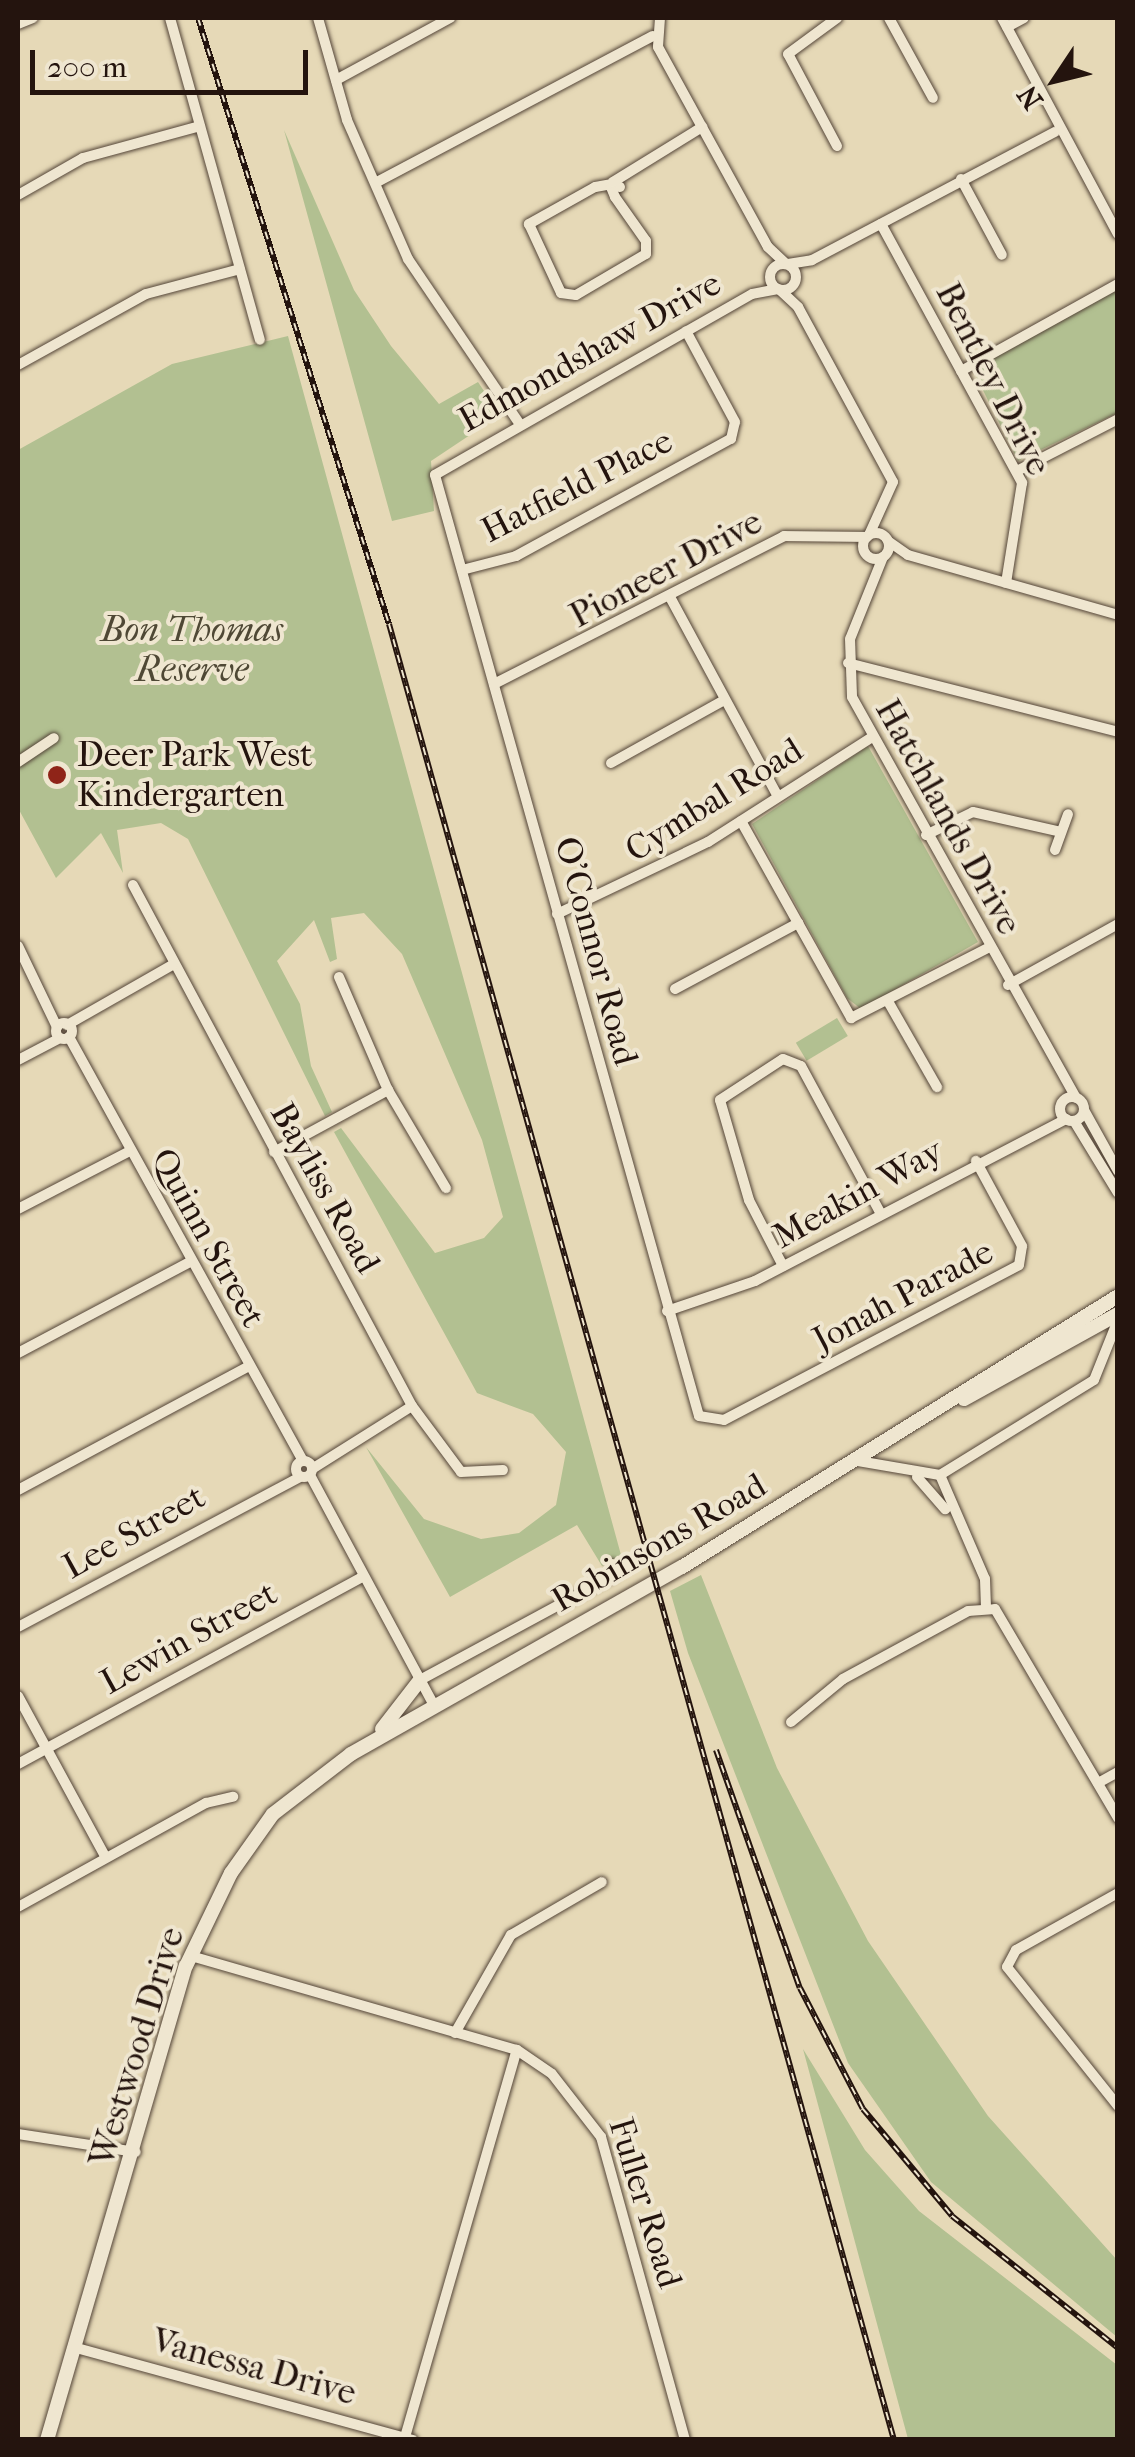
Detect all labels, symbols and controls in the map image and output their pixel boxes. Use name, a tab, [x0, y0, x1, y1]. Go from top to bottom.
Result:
scale bar	[35, 30, 312, 92]
north arrow	[1005, 30, 1105, 130]
text: 200 m	[47, 50, 127, 85]
text: N	[1010, 79, 1050, 116]
street label: Edmondshaw Drive	[452, 263, 728, 441]
street label: Bentley Drive	[927, 276, 1059, 482]
street label: Hatfield Place	[474, 420, 680, 552]
street label: Pioneer Drive	[563, 501, 769, 637]
park label: Bon Thomas Reserve	[101, 609, 283, 691]
street label: Hatchlands Drive	[866, 692, 1030, 942]
street label: Cymbal Road	[618, 729, 810, 871]
place label: Deer Park West Kindergarten	[77, 734, 313, 816]
marker: Deer Park West Kindergarten	[46, 764, 68, 786]
street label: O'Connor Road	[545, 832, 647, 1070]
street label: Bayliss Road	[261, 1096, 389, 1280]
street label: Meakin Way	[766, 1130, 950, 1258]
street label: Quinn Street	[142, 1141, 274, 1335]
street label: Jonah Parade	[806, 1231, 1000, 1361]
street label: Robinsons Road	[544, 1465, 774, 1621]
street label: Lee Street	[56, 1476, 212, 1588]
street label: Lewin Street	[94, 1572, 284, 1704]
street label: Westwood Drive	[81, 1922, 193, 2172]
street label: Fuller Road	[599, 2113, 691, 2293]
street label: Vanessa Drive	[147, 2320, 361, 2414]

